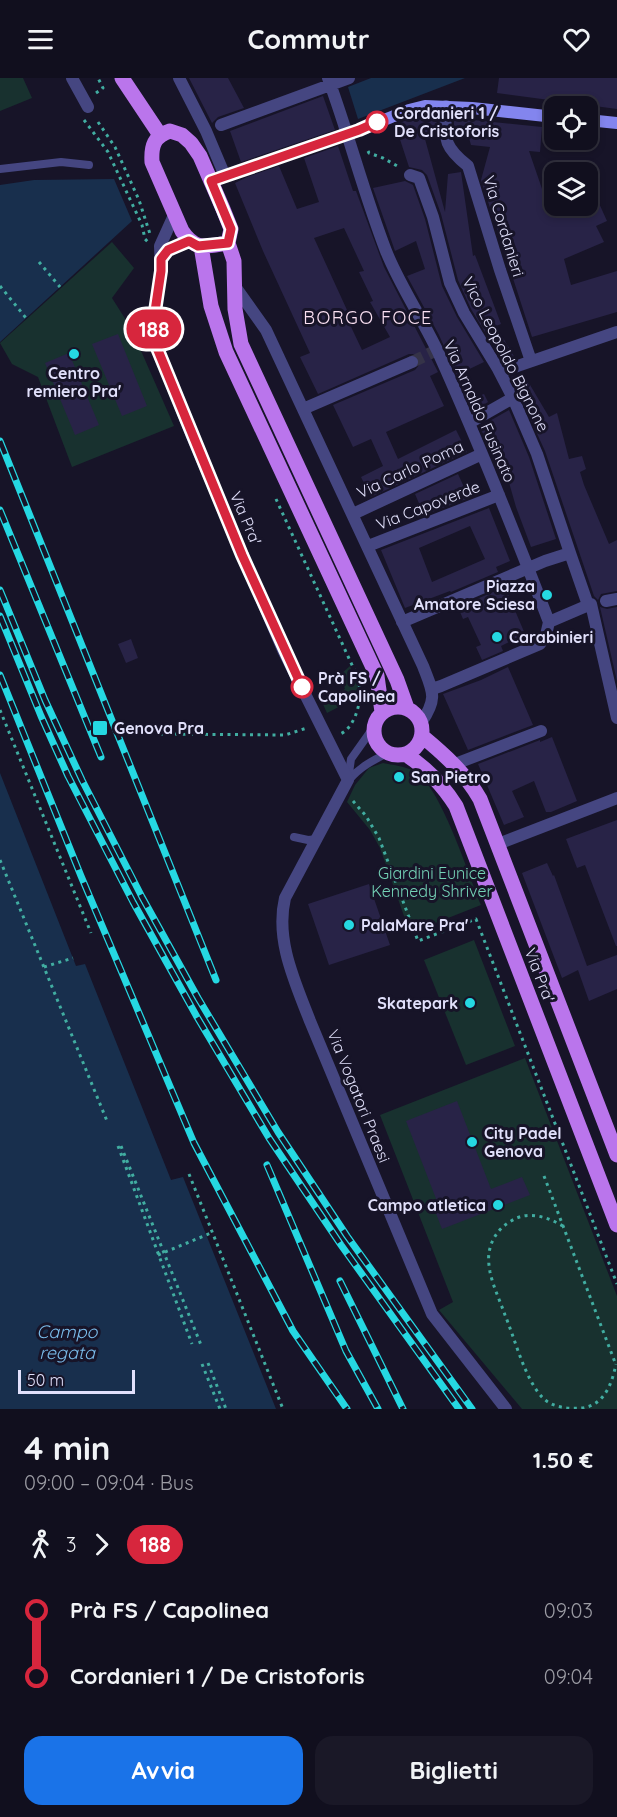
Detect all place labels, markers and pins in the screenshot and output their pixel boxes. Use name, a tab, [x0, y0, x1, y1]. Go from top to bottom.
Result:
place label: Cordanieri 1 / De Cristoforis	[394, 103, 500, 141]
marker: Cordanieri 1 / De Cristoforis	[366, 111, 388, 133]
marker: Centro remiero Pra'	[67, 347, 81, 361]
place label: Centro remiero Pra'	[27, 363, 121, 401]
place label: Piazza Amatore Sciesa	[414, 576, 535, 614]
marker: Piazza Amatore Sciesa	[540, 588, 554, 602]
place label: Carabinieri	[509, 627, 593, 647]
marker: Carabinieri	[490, 630, 504, 644]
place label: Prà FS / Capolinea	[318, 668, 395, 706]
marker: Prà FS / Capolinea	[291, 676, 313, 698]
place label: Genova Pra	[114, 718, 204, 738]
marker: Genova Pra	[91, 719, 109, 737]
place label: San Pietro	[411, 767, 491, 787]
marker: San Pietro	[392, 770, 406, 784]
place label: PalaMare Pra'	[361, 915, 469, 935]
marker: PalaMare Pra'	[342, 918, 356, 932]
place label: Skatepark	[377, 993, 458, 1013]
marker: Skatepark	[463, 996, 477, 1010]
place label: City Padel Genova	[484, 1123, 562, 1161]
marker: City Padel Genova	[465, 1135, 479, 1149]
place label: Campo atletica	[368, 1195, 486, 1215]
marker: Campo atletica	[491, 1198, 505, 1212]

